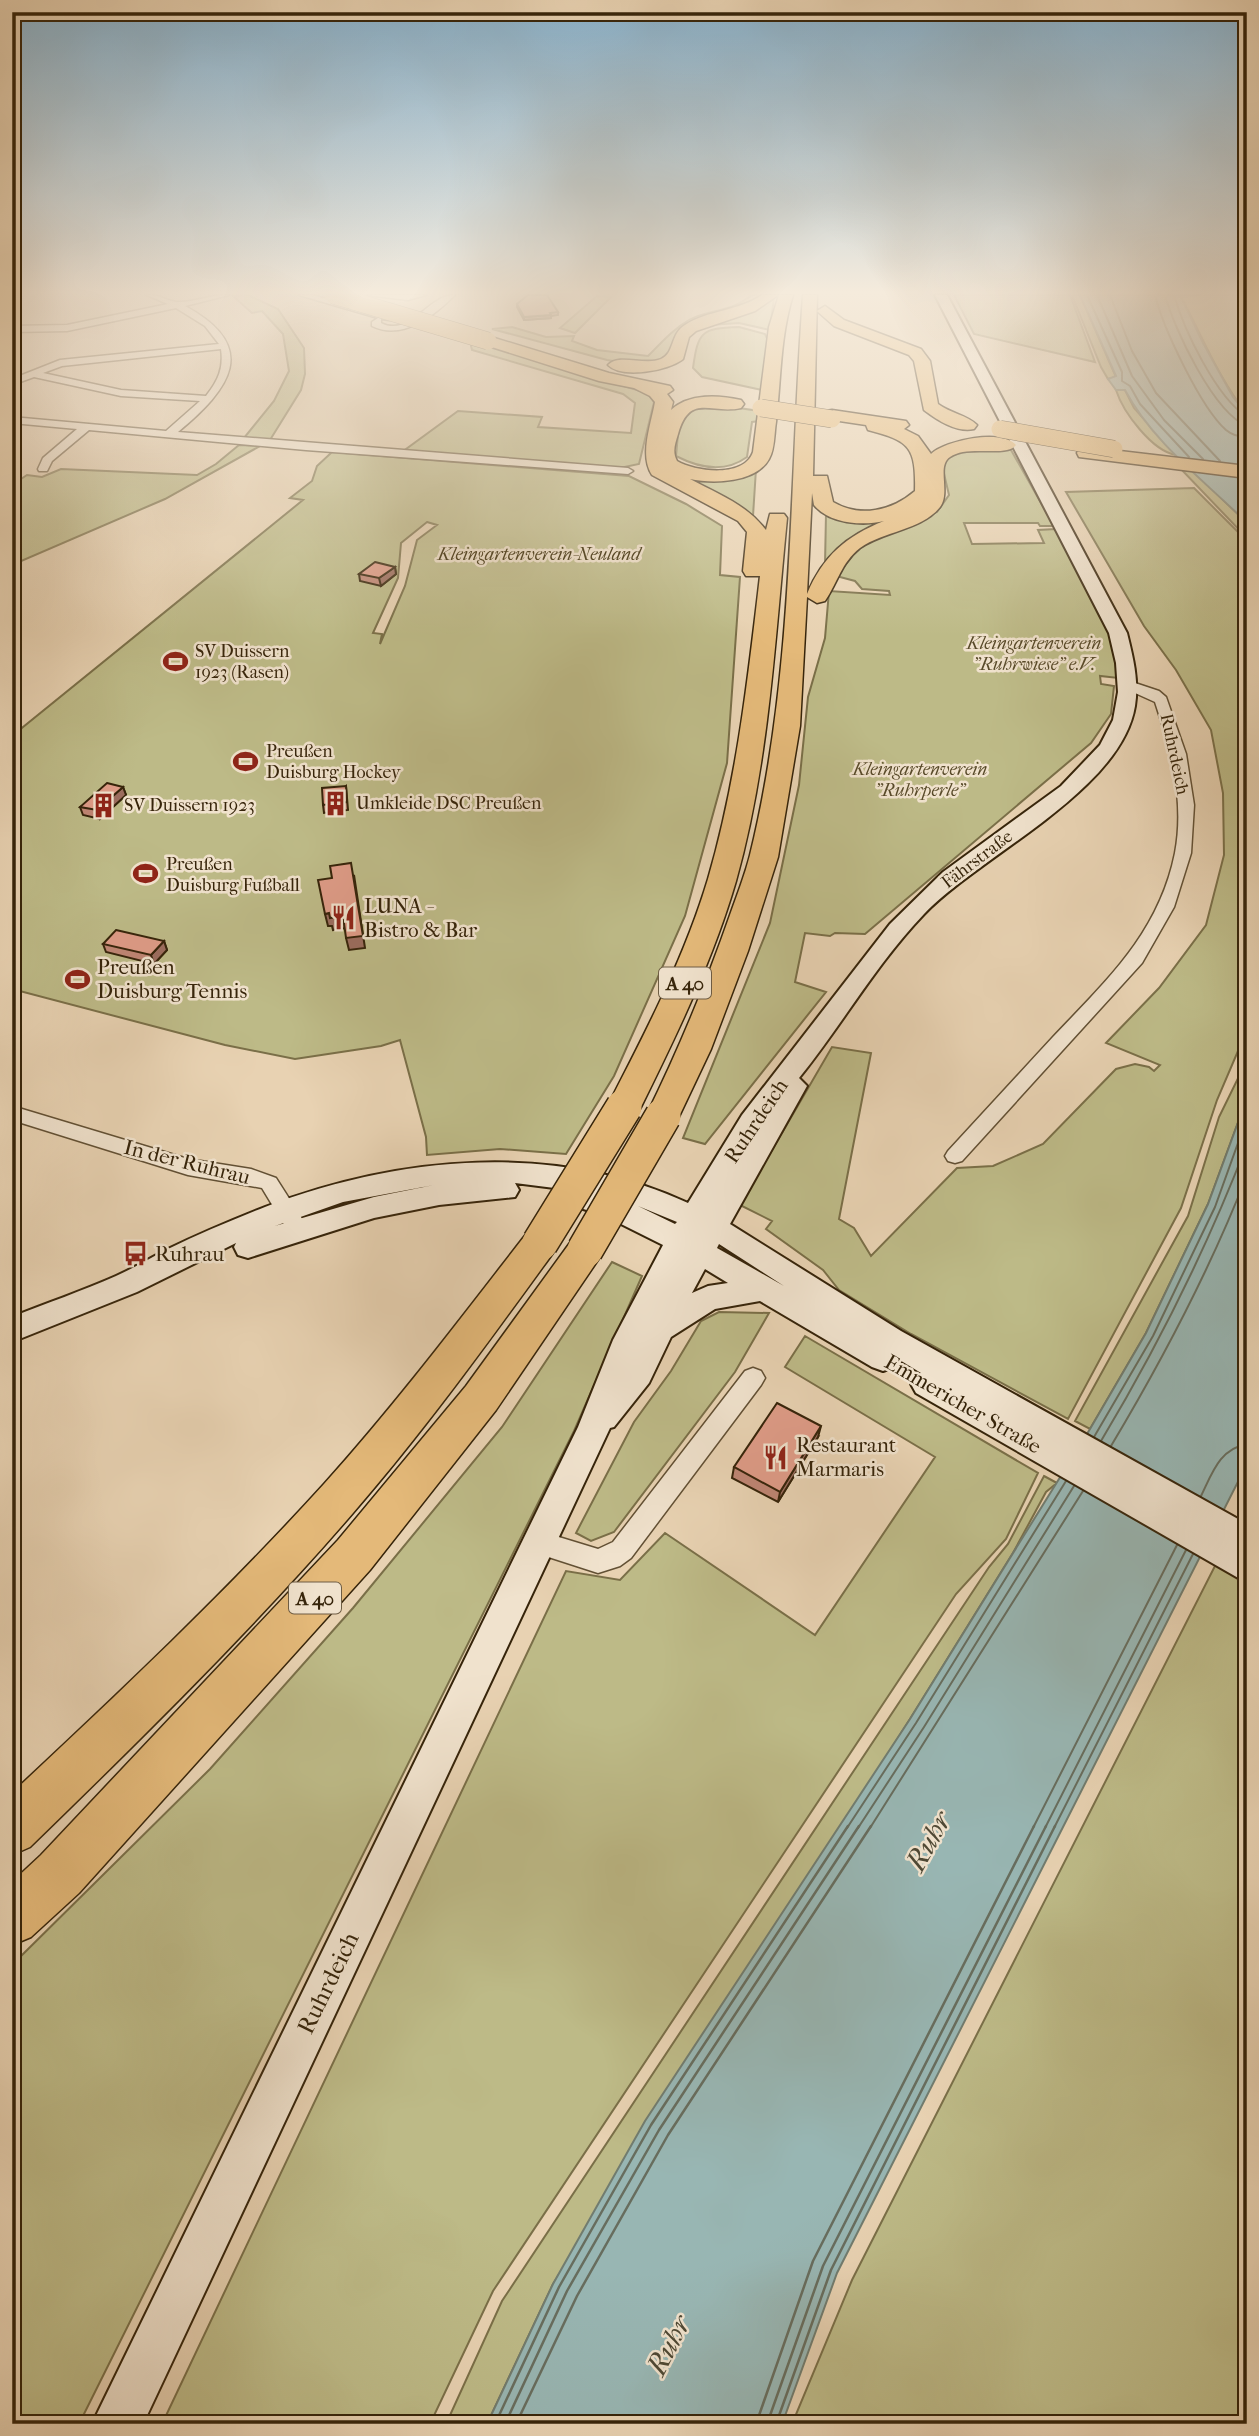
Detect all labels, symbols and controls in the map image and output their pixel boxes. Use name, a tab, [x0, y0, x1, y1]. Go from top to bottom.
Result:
park label: Kleingartenverein-Neuland	[436, 544, 643, 565]
park label: Kleingartenverein "Ruhrwiese" e.V.	[965, 633, 1101, 675]
place label: SV Duissern 1923 (Rasen)	[195, 641, 290, 683]
sports icon: SV Duissern 1923 (Rasen)	[161, 647, 189, 675]
street label: Ruhrdeich	[1156, 712, 1193, 797]
place label: Preußen Duisburg Hockey	[266, 741, 402, 783]
sports icon: Preußen Duisburg Hockey	[232, 747, 260, 775]
park label: Kleingartenverein "Ruhrperle"	[851, 759, 987, 801]
building icon: Umkleide DSC Preußen	[322, 789, 350, 817]
building icon: SV Duissern 1923	[90, 791, 118, 819]
place label: Umkleide DSC Preußen	[356, 793, 542, 814]
place label: SV Duissern 1923	[124, 795, 255, 816]
street label: Fährstraße	[938, 826, 1017, 893]
place label: Preußen Duisburg Fußball	[166, 854, 300, 896]
sports icon: Preußen Duisburg Fußball	[132, 860, 160, 888]
place label: LUNA - Bistro & Bar	[364, 894, 477, 942]
restaurant icon: LUNA - Bistro & Bar	[330, 904, 358, 932]
place label: Preußen Duisburg Tennis	[97, 955, 248, 1003]
sports icon: Preußen Duisburg Tennis	[63, 965, 91, 993]
road number: A 40	[659, 967, 711, 998]
street label: Ruhrdeich	[719, 1074, 793, 1168]
street label: In der Ruhrau	[121, 1135, 253, 1189]
bus stop icon: Ruhrau	[121, 1240, 149, 1268]
place label: Ruhrau	[155, 1242, 224, 1266]
street label: Emmericher Straße	[881, 1349, 1045, 1459]
place label: Restaurant Marmaris	[796, 1433, 897, 1481]
restaurant icon: Restaurant Marmaris	[762, 1443, 790, 1471]
road number: A 40	[289, 1582, 341, 1614]
water label: Ruhr	[898, 1804, 959, 1878]
street label: Ruhrdeich	[291, 1927, 365, 2038]
water label: Ruhr	[639, 2308, 698, 2382]

